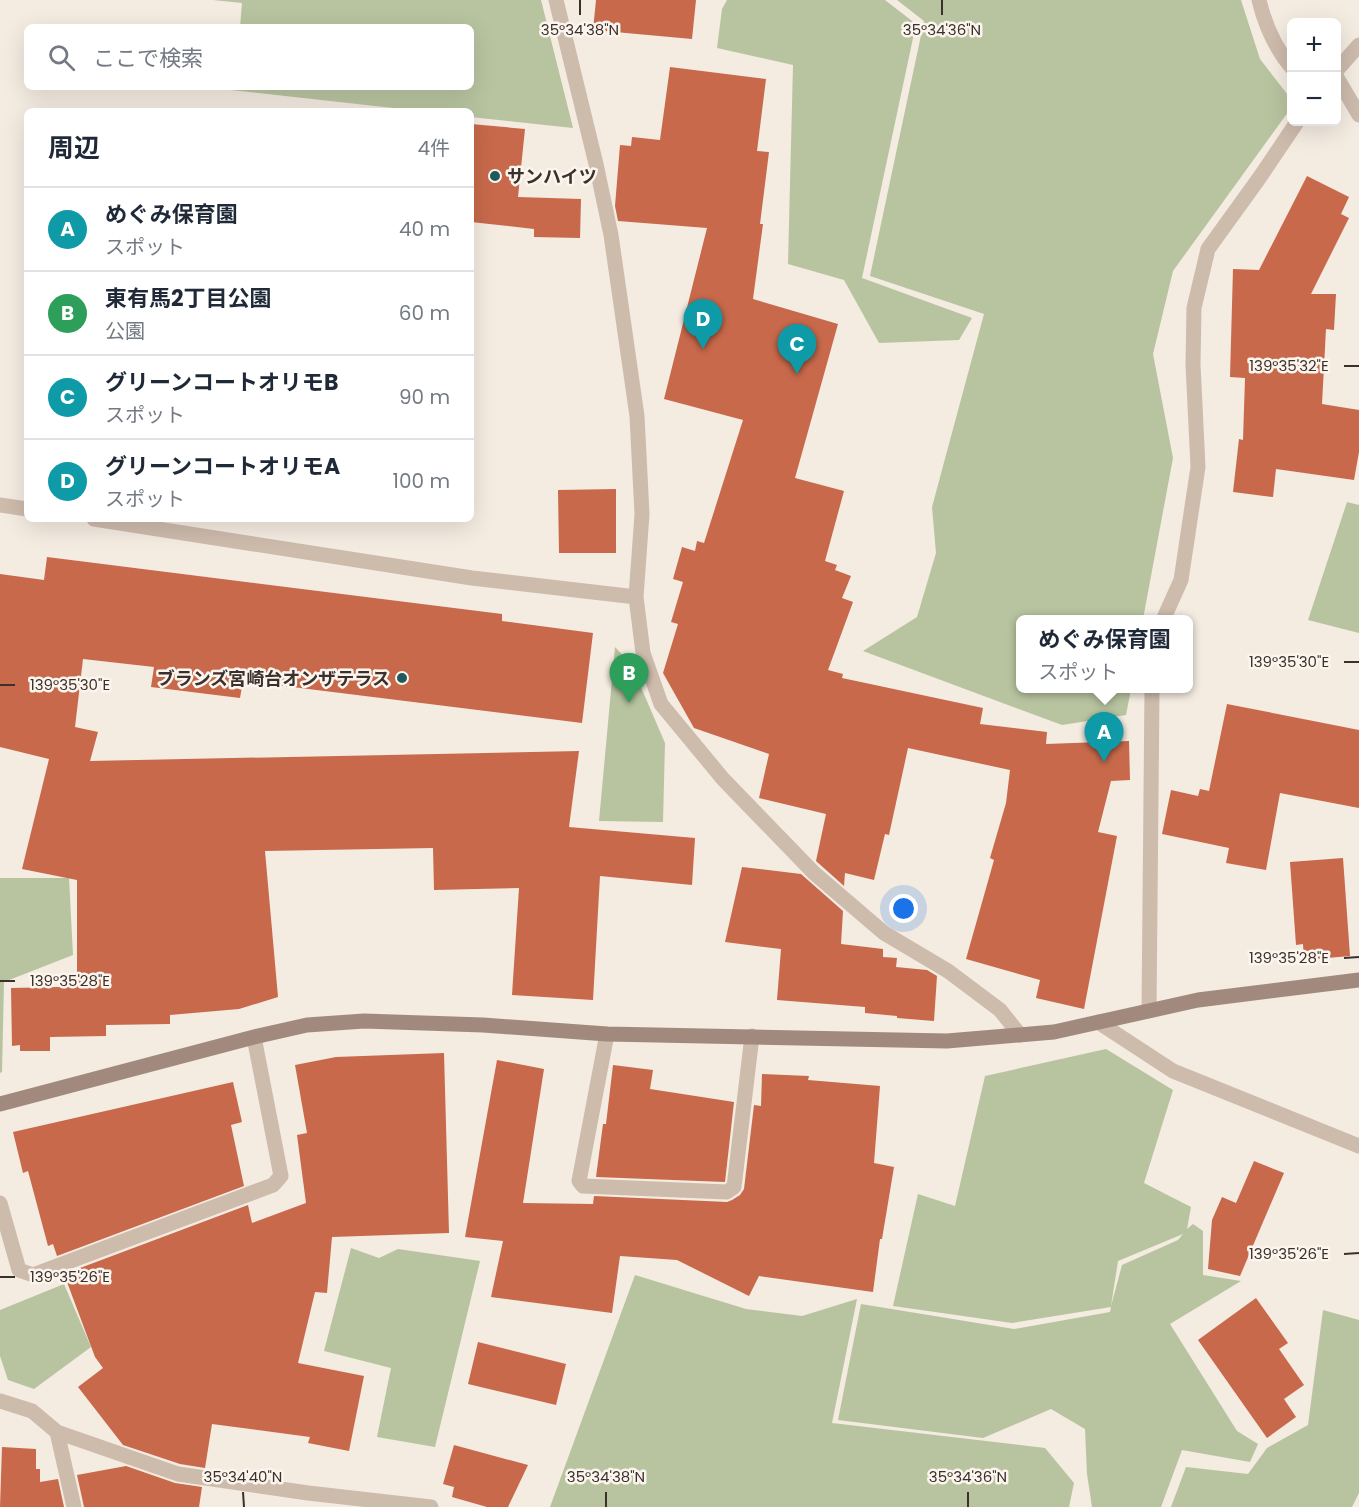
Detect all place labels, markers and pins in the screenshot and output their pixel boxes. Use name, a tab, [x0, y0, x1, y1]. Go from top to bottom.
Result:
place label: サンハイツ	[507, 164, 597, 189]
marker: サンハイツ	[488, 169, 502, 183]
pin: D	[684, 300, 722, 349]
pin: C	[778, 324, 816, 374]
pin: B	[610, 654, 648, 703]
place label: ブランズ宮崎台オンザテラス	[157, 666, 390, 691]
marker: ブランズ宮崎台オンザテラス	[395, 671, 409, 685]
pin: A	[1084, 712, 1124, 762]

